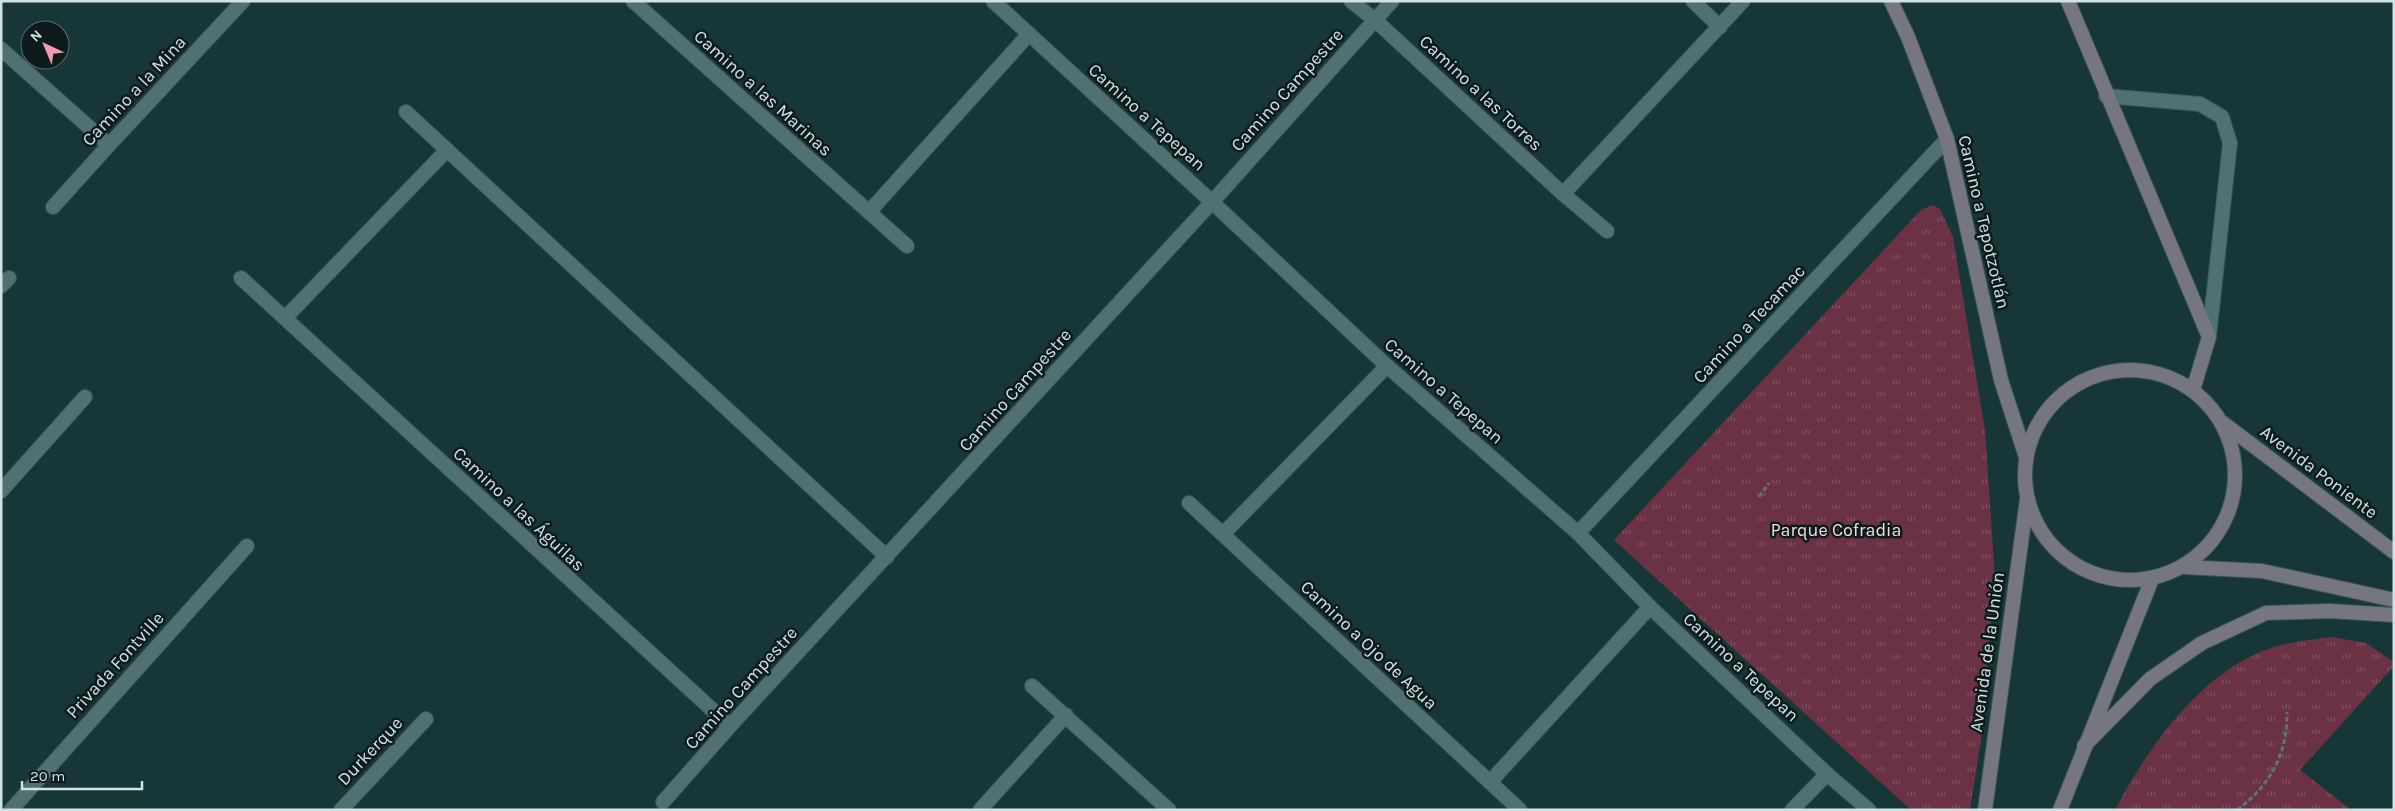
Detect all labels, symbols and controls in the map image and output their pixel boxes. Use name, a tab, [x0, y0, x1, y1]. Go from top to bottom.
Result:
north arrow	[20, 20, 70, 70]
street label: Camino Campestre	[1226, 24, 1348, 156]
street label: Camino a las Marinas	[689, 25, 837, 161]
text: N	[27, 26, 46, 46]
street label: Camino a las Torres	[1415, 30, 1547, 156]
street label: Camino a la Mina	[77, 31, 191, 151]
street label: Camino a Tepepan	[1084, 59, 1210, 175]
street label: Camino a Tepotzotlán	[1953, 133, 2015, 311]
street label: Camino a Tecamac	[1688, 260, 1810, 388]
street label: Camino Campestre	[954, 324, 1076, 456]
street label: Camino a Tepepan	[1380, 333, 1508, 449]
street label: Avenida Poniente	[2256, 421, 2382, 523]
street label: Camino a las Águilas	[449, 442, 590, 576]
park label: Parque Cofradia	[1771, 519, 1901, 541]
street label: Avenida de la Unión	[1965, 571, 2009, 733]
street label: Camino a Ojo de Agua	[1296, 576, 1442, 714]
street label: Privada Fontville	[61, 607, 169, 723]
street label: Camino a Tepepan	[1679, 608, 1803, 726]
street label: Camino Campestre	[680, 622, 802, 754]
street label: Durkerque	[333, 712, 407, 790]
scale bar	[22, 758, 142, 790]
text: 20 m	[30, 767, 65, 785]

